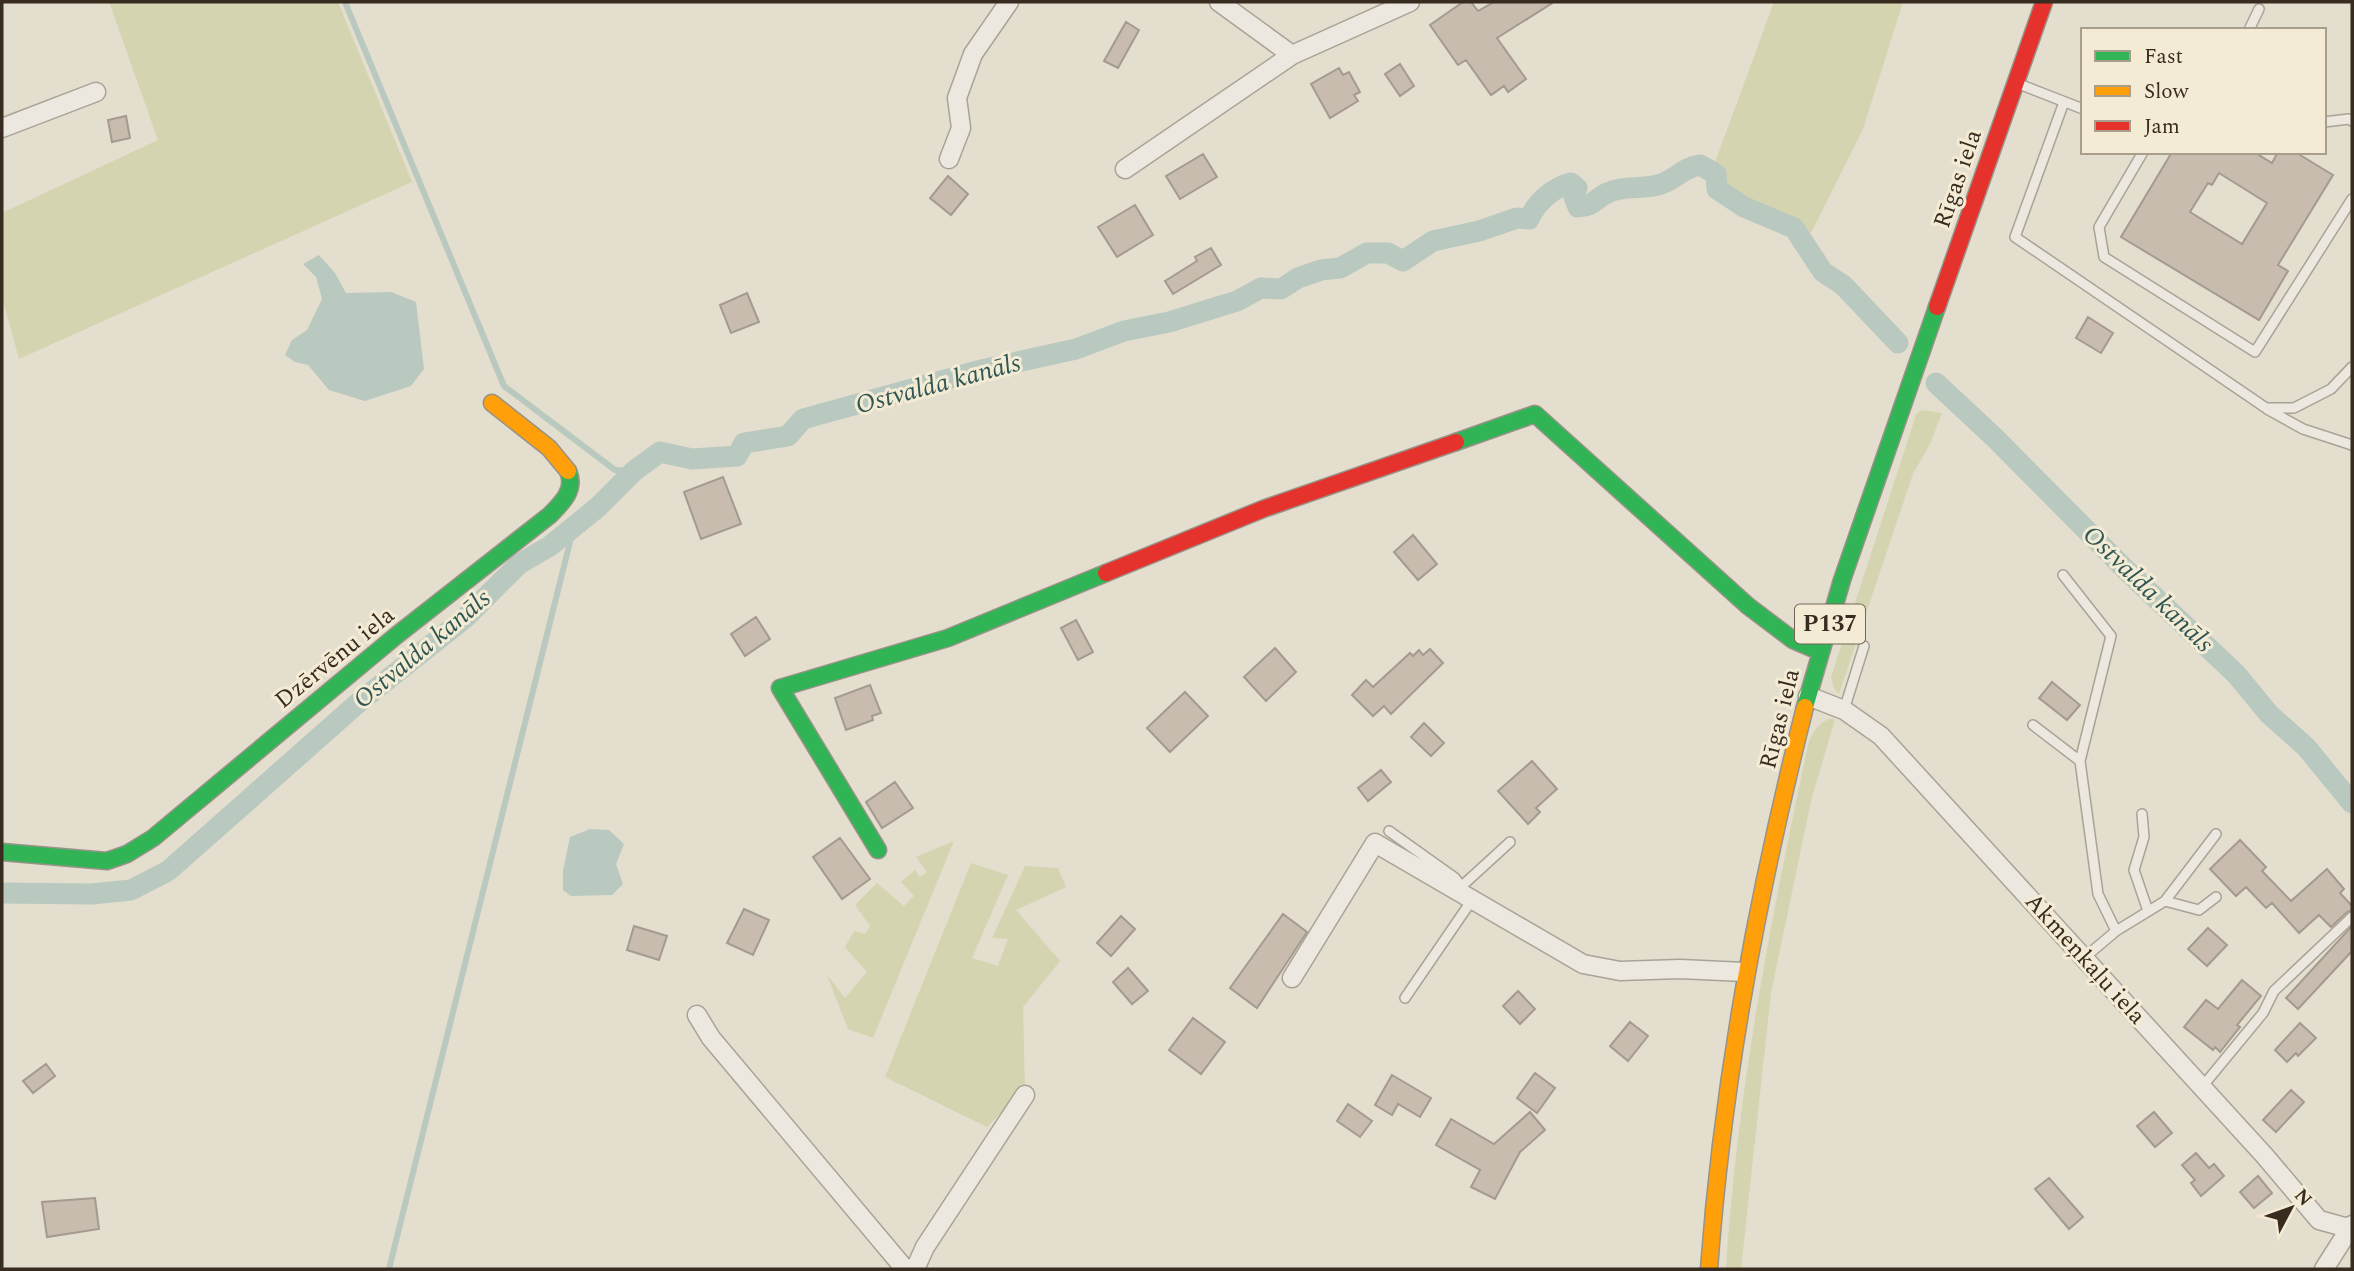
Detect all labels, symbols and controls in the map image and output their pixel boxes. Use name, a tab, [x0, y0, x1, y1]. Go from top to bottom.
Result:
legend	[2081, 28, 2326, 154]
text: Fast	[2144, 41, 2183, 73]
text: Slow	[2144, 76, 2190, 108]
text: Jam	[2144, 111, 2180, 143]
street label: Rīgas iela	[1924, 125, 1992, 233]
water label: Ostvalda kanāls	[851, 343, 1025, 425]
water label: Ostvalda kanāls	[2073, 516, 2223, 662]
water label: Ostvalda kanāls	[344, 579, 500, 719]
street label: Dzērvēnu iela	[267, 598, 403, 718]
road number: P137	[1795, 604, 1865, 644]
street label: Rīgas iela	[1750, 665, 1810, 773]
street label: Akmeņkaļu iela	[2016, 885, 2154, 1033]
north arrow	[2256, 1173, 2326, 1243]
text: N	[2287, 1182, 2319, 1213]

